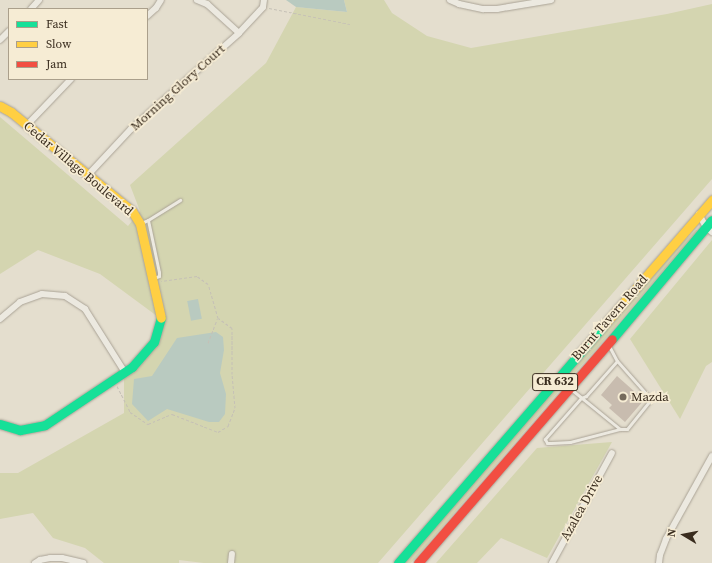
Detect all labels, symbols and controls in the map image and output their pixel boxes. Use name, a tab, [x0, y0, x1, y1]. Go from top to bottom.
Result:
legend	[8, 8, 148, 80]
text: Fast	[46, 16, 68, 32]
text: Slow	[46, 36, 71, 52]
street label: Morning Glory Court	[128, 42, 228, 134]
text: Jam	[46, 56, 67, 72]
street label: Cedar Village Boulevard	[20, 118, 136, 220]
street label: Burnt Tavern Road	[569, 272, 651, 364]
road number: CR 632	[532, 372, 578, 392]
place label: Mazda	[631, 389, 669, 405]
marker: Mazda	[618, 392, 628, 402]
street label: Azalea Drive	[558, 472, 606, 544]
north arrow	[664, 515, 704, 555]
text: N	[664, 528, 680, 538]

